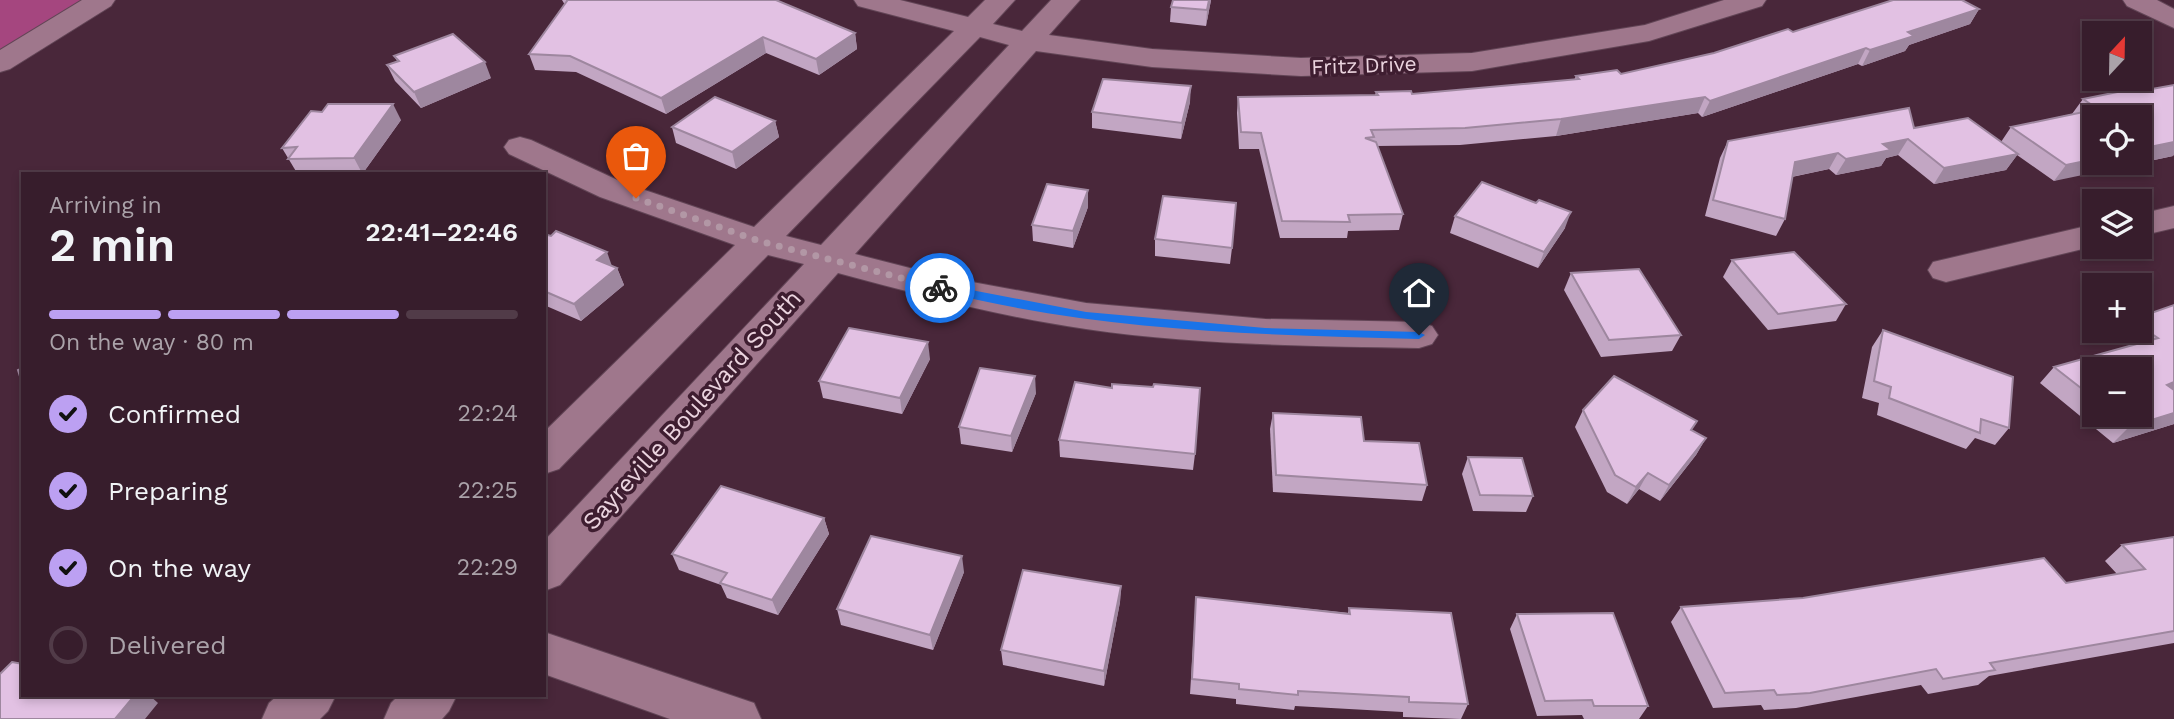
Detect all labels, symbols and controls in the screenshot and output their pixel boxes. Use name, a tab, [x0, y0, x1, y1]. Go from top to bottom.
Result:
north arrow	[2082, 21, 2152, 91]
map controls	[2082, 21, 2152, 427]
street label: Fritz Drive	[1311, 51, 1417, 79]
button: locate	[2082, 105, 2152, 175]
pin	[606, 126, 666, 198]
icon: bag	[617, 137, 655, 175]
button: layers	[2082, 189, 2152, 259]
text: Arriving in	[49, 192, 162, 219]
text: 22:41–22:46	[365, 217, 518, 247]
text: 2 min	[49, 218, 175, 272]
courier	[905, 253, 975, 323]
pin	[1389, 263, 1449, 335]
icon: bike	[921, 269, 959, 307]
button: +	[2082, 273, 2152, 343]
icon: home	[1400, 274, 1438, 312]
street label: Sayreville Boulevard South	[577, 284, 807, 536]
text: On the way · 80 m	[49, 329, 254, 356]
button: −	[2082, 357, 2152, 427]
icon: check	[49, 395, 87, 433]
text: Confirmed	[108, 399, 241, 429]
text: 22:24	[458, 400, 518, 427]
icon: check	[49, 472, 87, 510]
text: Preparing	[108, 476, 228, 506]
text: 22:25	[458, 477, 518, 504]
icon: check	[49, 549, 87, 587]
text: On the way	[108, 553, 251, 583]
text: 22:29	[457, 554, 518, 581]
text: Delivered	[108, 630, 227, 660]

